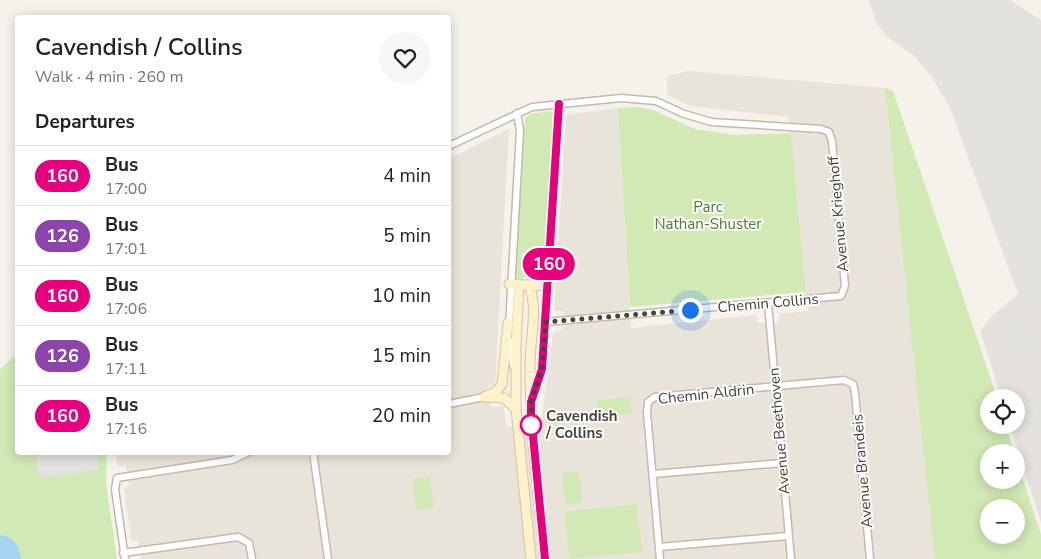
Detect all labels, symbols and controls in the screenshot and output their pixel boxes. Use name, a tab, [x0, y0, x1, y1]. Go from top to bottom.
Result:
text: Cavendish / Collins	[35, 31, 243, 63]
button: heart	[379, 32, 431, 84]
text: Walk · 4 min · 260 m	[35, 66, 183, 88]
text: Departures	[35, 109, 135, 135]
text: Bus	[105, 152, 138, 178]
street label: Avenue Krieghoff	[823, 154, 853, 273]
text: 4 min	[383, 163, 431, 189]
text: 160	[46, 164, 79, 188]
text: 17:00	[105, 178, 147, 200]
park label: Parc Nathan-Shuster	[654, 197, 762, 234]
text: Bus	[105, 212, 138, 238]
text: 5 min	[383, 223, 431, 249]
text: 126	[46, 224, 79, 248]
text: 17:01	[105, 238, 147, 260]
line badge: 160	[520, 248, 578, 280]
text: 160	[533, 252, 565, 276]
text: Bus	[105, 272, 138, 298]
text: 10 min	[372, 283, 431, 309]
text: 160	[46, 284, 79, 308]
street label: Chemin Collins	[717, 289, 819, 317]
text: 17:06	[105, 298, 147, 320]
your location	[678, 298, 703, 323]
text: Bus	[105, 332, 138, 358]
text: 15 min	[372, 343, 431, 369]
text: 126	[46, 344, 79, 368]
text: 17:11	[105, 358, 147, 380]
street label: Avenue Beethoven	[763, 367, 795, 495]
street label: Chemin Aldrin	[657, 379, 755, 409]
map controls	[980, 389, 1025, 544]
button: locate	[980, 389, 1025, 434]
text: Bus	[105, 392, 138, 418]
text: 20 min	[372, 403, 431, 429]
text: 160	[46, 404, 79, 428]
place label: Cavendish / Collins	[545, 406, 618, 443]
street label: Avenue Brandeis	[847, 413, 877, 529]
marker: Cavendish / Collins	[520, 414, 542, 436]
text: 17:16	[105, 418, 147, 440]
button: +	[980, 444, 1025, 489]
button: −	[980, 499, 1025, 544]

